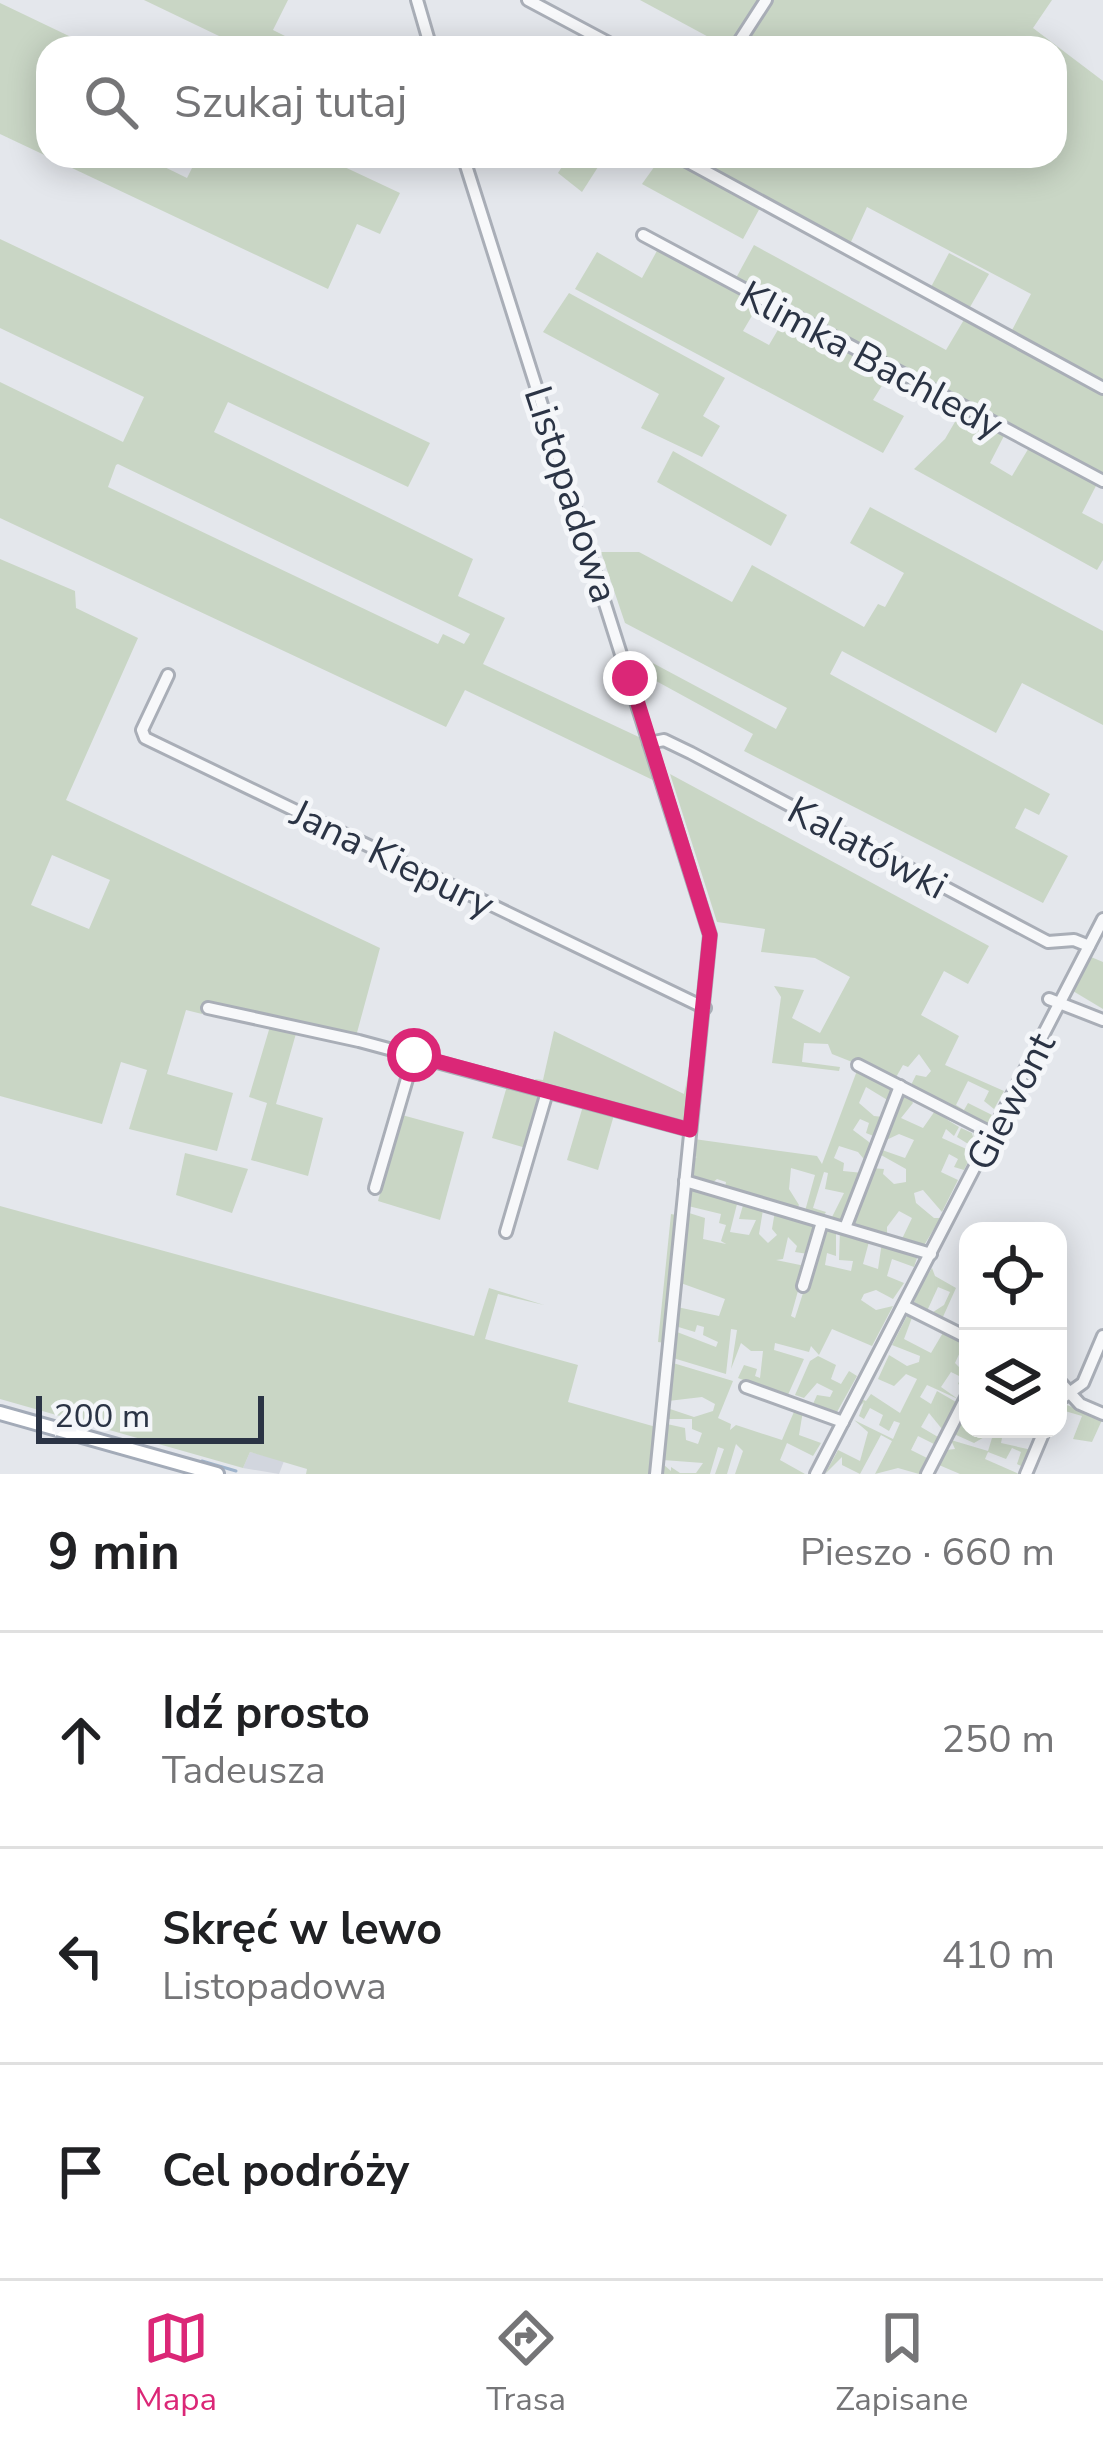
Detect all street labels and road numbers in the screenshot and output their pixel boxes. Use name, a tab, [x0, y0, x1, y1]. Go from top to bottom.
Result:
street label: Klimka Bachledy	[731, 269, 1012, 452]
street label: Listopadowa	[511, 379, 630, 609]
street label: Kalatówki	[778, 784, 956, 912]
street label: Jana Kiepury	[281, 787, 503, 931]
street label: Giewont	[954, 1023, 1069, 1180]

